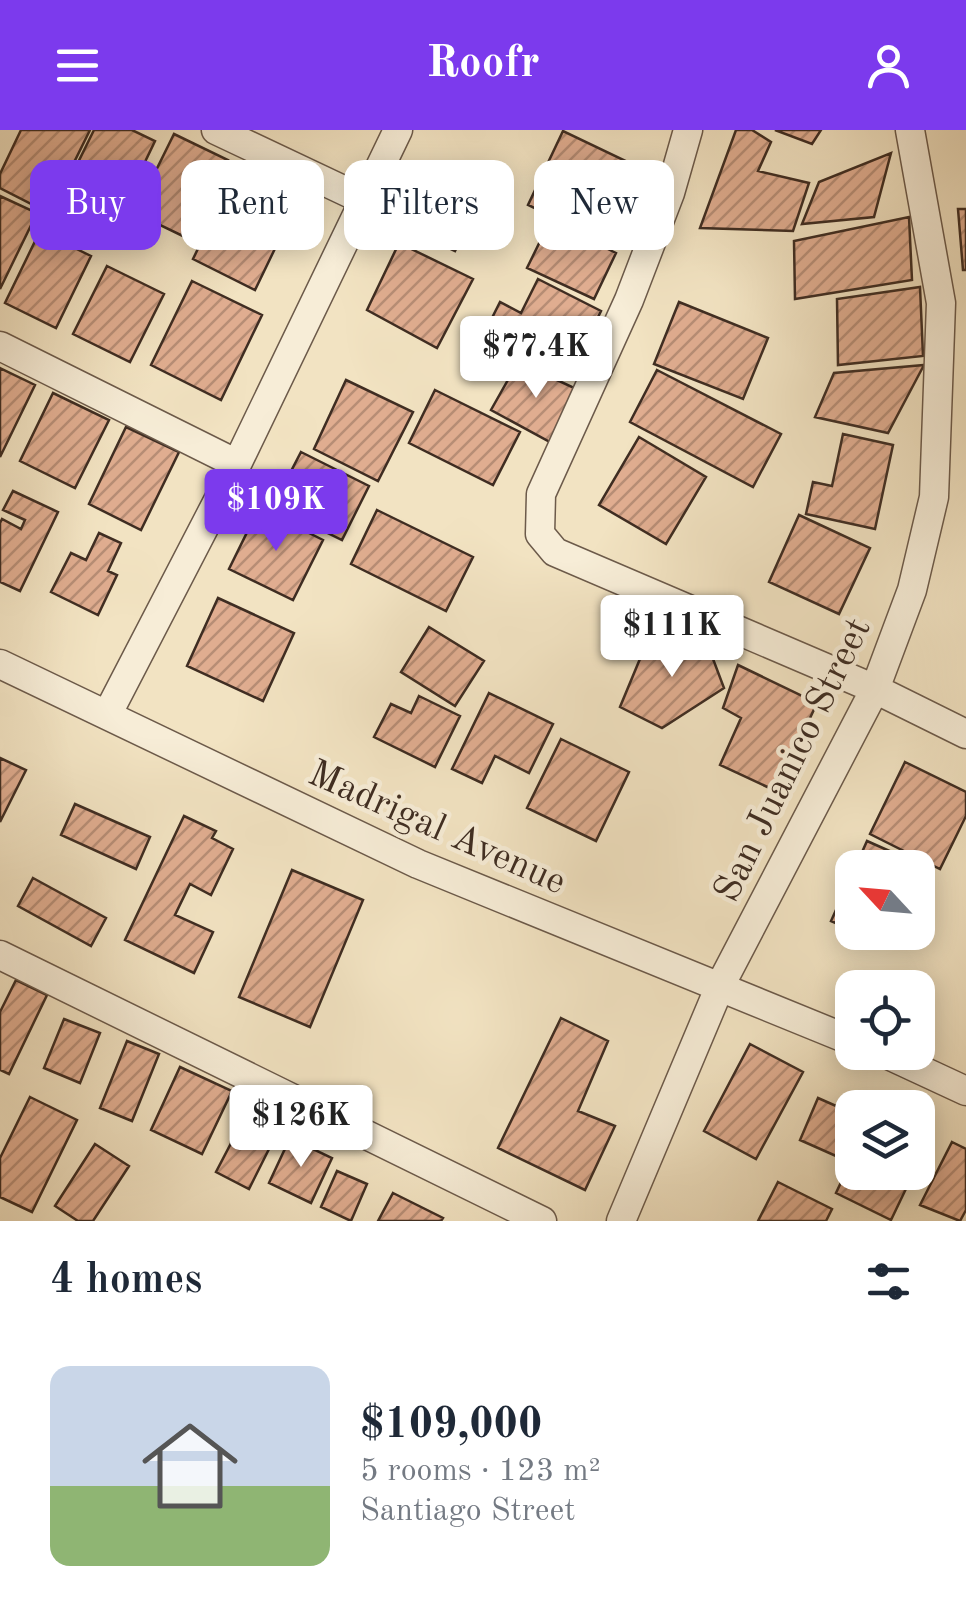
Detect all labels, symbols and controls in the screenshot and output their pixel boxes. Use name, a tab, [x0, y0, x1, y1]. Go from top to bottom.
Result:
icon: menu	[50, 38, 105, 93]
icon: person	[861, 38, 916, 93]
text: Roofr	[426, 42, 540, 87]
chip: Buy	[30, 160, 161, 250]
chip: Rent	[181, 160, 324, 250]
chip: Filters	[344, 160, 514, 250]
chip: New	[534, 160, 674, 250]
pin: $77.4K	[455, 316, 617, 401]
text: $77.4K	[482, 332, 590, 364]
pin: $109K	[206, 469, 346, 554]
text: $109K	[227, 485, 325, 517]
pin: $111K	[602, 595, 742, 680]
text: $111K	[623, 611, 721, 643]
street label: San Juanico Street	[709, 612, 879, 908]
street label: Madrigal Avenue	[302, 755, 571, 902]
north arrow	[835, 850, 935, 950]
map controls	[835, 850, 935, 1190]
button: locate	[835, 970, 935, 1070]
pin: $126K	[231, 1085, 371, 1170]
button: layers	[835, 1090, 935, 1190]
text: $126K	[252, 1101, 350, 1133]
icon: filters	[861, 1254, 916, 1309]
text: 4 homes	[50, 1260, 202, 1302]
text: $109,000	[360, 1405, 542, 1447]
icon: home	[130, 1406, 250, 1526]
text: 5 rooms · 123 m²	[360, 1456, 601, 1488]
text: Santiago Street	[360, 1496, 576, 1528]

